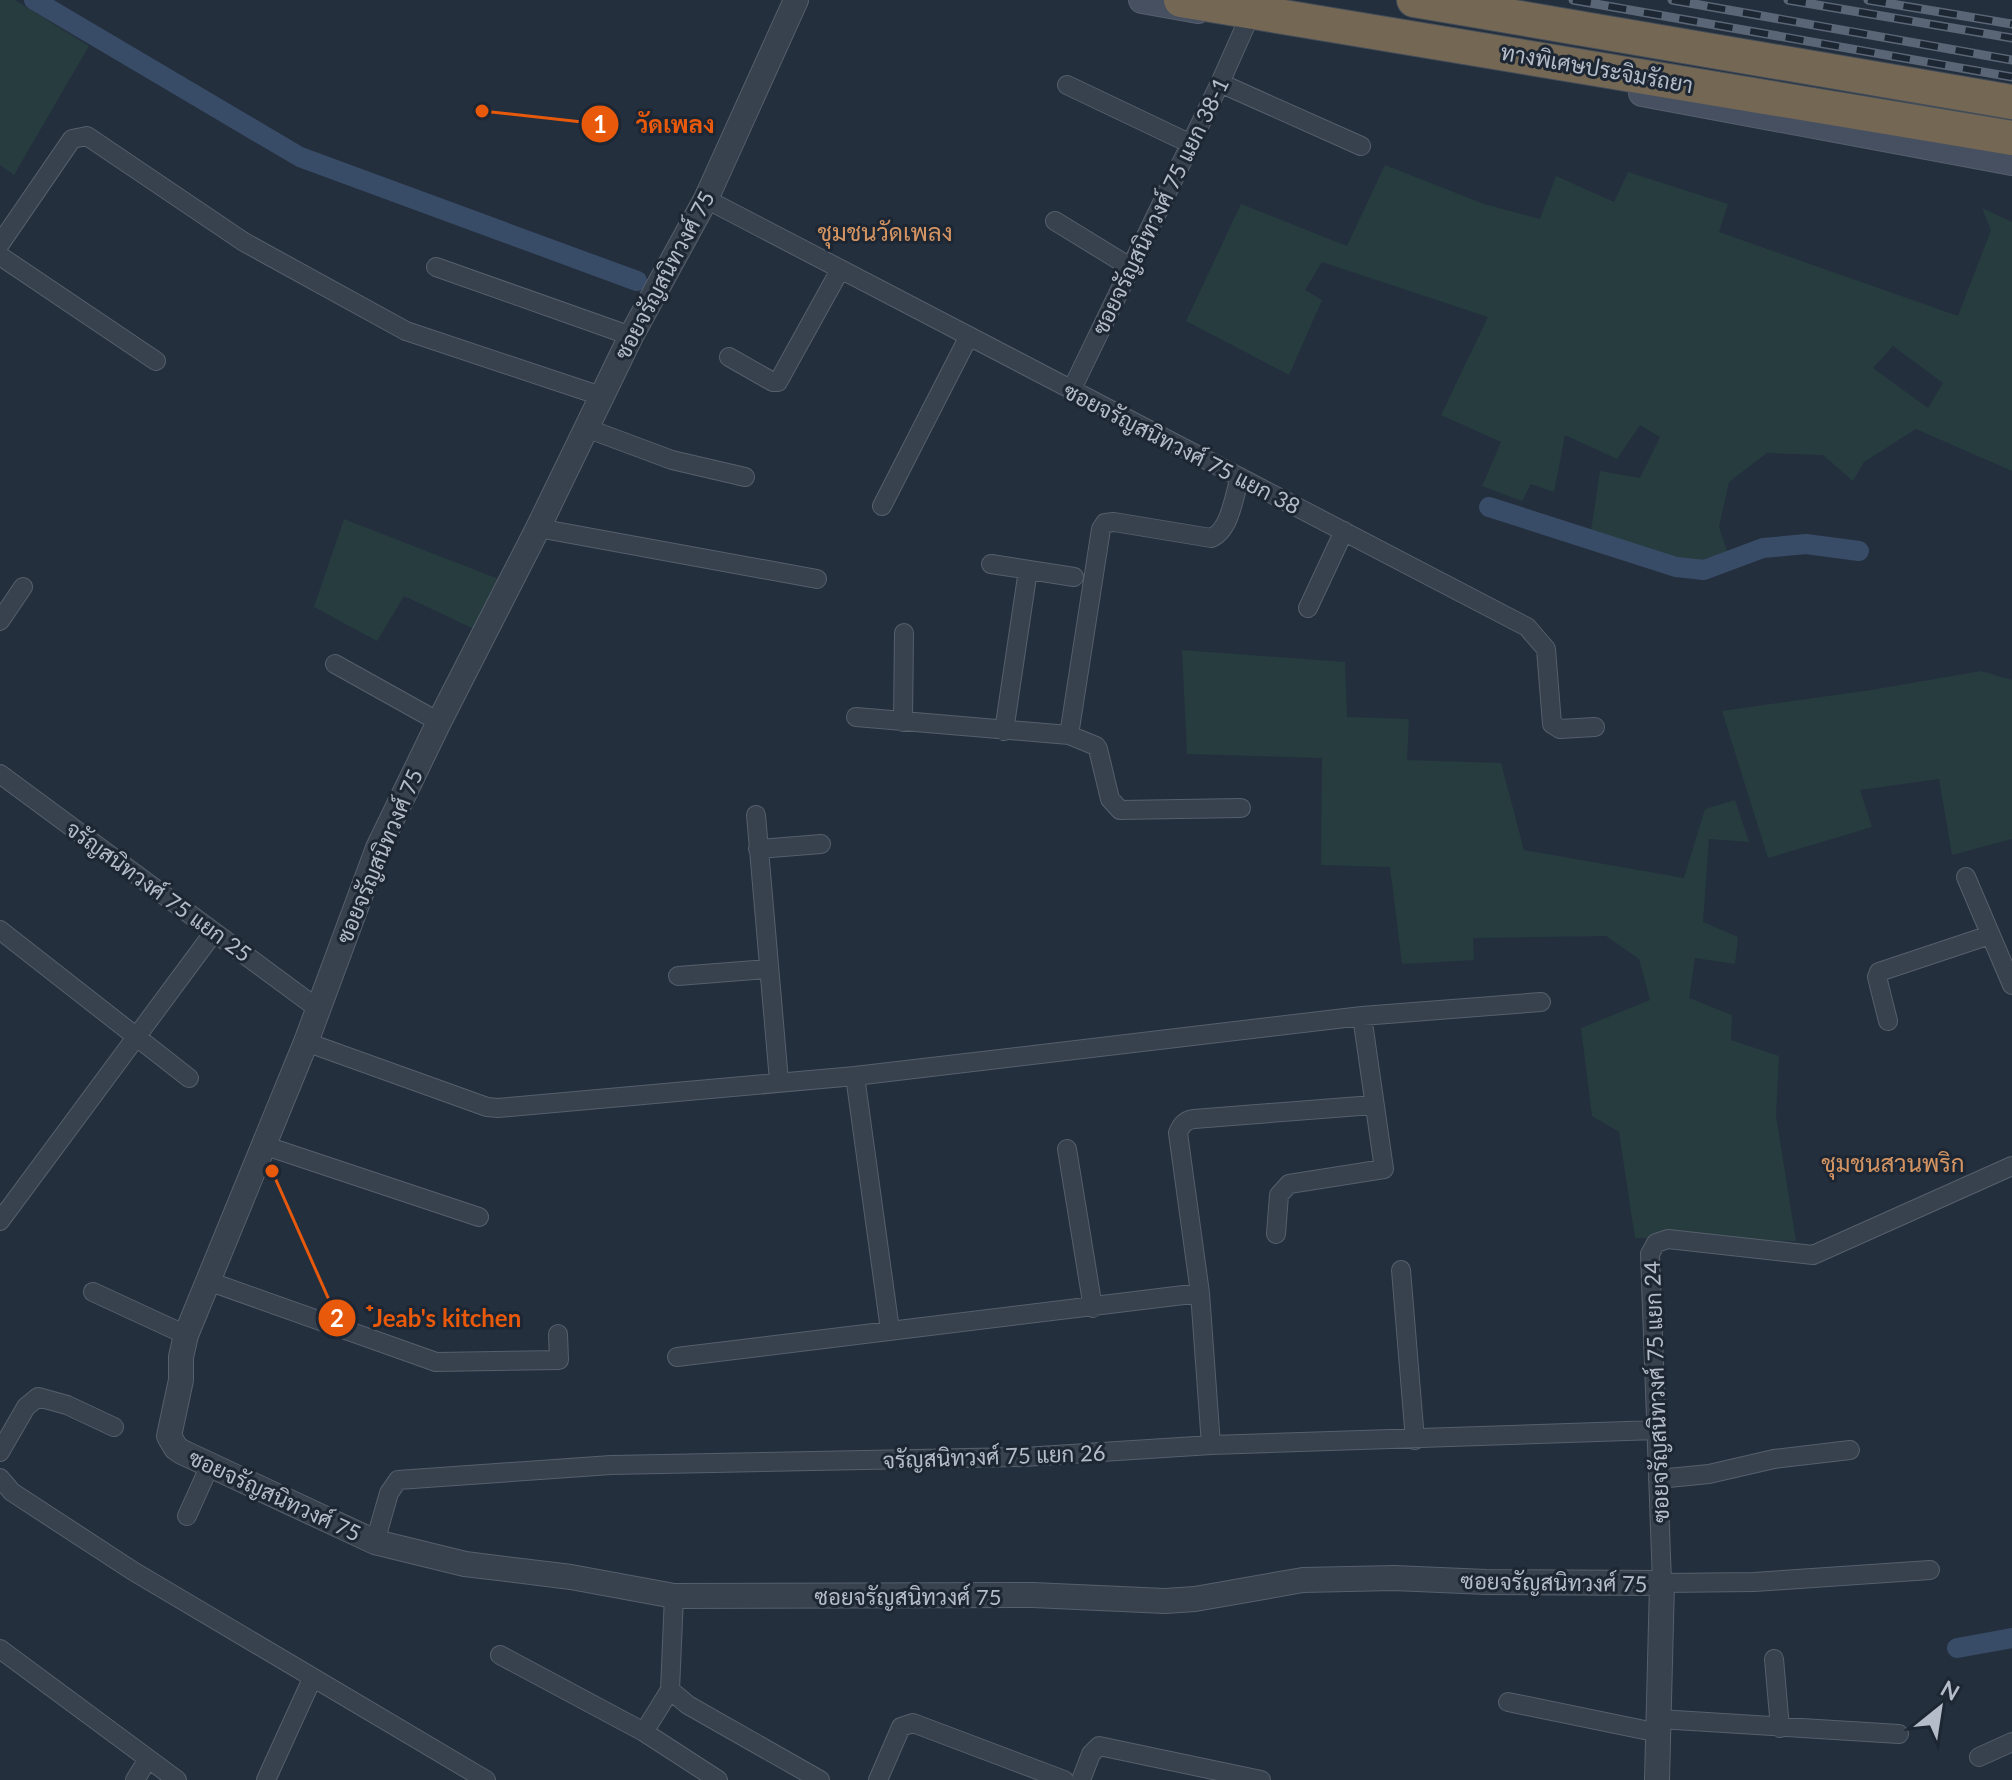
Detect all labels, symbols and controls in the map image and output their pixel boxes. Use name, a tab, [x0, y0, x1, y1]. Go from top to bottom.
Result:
street label: ทางพิเศษประจิมรัถยา	[1499, 38, 1695, 98]
street label: ซอยจรัญสนิทวงศ์ 75 แยก 38-1	[1086, 73, 1235, 339]
callout: วัดเพลง	[580, 100, 731, 148]
text: 1	[593, 109, 607, 138]
text: วัดเพลง	[635, 109, 715, 138]
street label: ซอยจรัญสนิทวงศ์ 75	[608, 186, 721, 364]
district label: ชุมชนวัดเพลง	[817, 217, 953, 249]
street label: ซอยจรัญสนิทวงศ์ 75 แยก 38	[1059, 377, 1305, 520]
street label: ซอยจรัญสนิทวงศ์ 75	[330, 765, 429, 948]
street label: จรัญสนิทวงศ์ 75 แยก 25	[60, 815, 257, 968]
district label: ชุมชนสวนพริก	[1821, 1148, 1965, 1180]
street label: ซอยจรัญสนิทวงศ์ 75 แยก 24	[1638, 1260, 1675, 1523]
callout: ๋Jeab's kitchen	[317, 1294, 537, 1342]
text: 2	[330, 1303, 344, 1332]
text: ๋Jeab's kitchen	[366, 1303, 521, 1332]
street label: จรัญสนิทวงศ์ 75 แยก 26	[882, 1439, 1106, 1474]
street label: ซอยจรัญสนิทวงศ์ 75	[184, 1443, 365, 1548]
street label: ซอยจรัญสนิทวงศ์ 75	[1460, 1567, 1648, 1598]
street label: ซอยจรัญสนิทวงศ์ 75	[814, 1583, 1002, 1611]
north arrow	[1900, 1668, 1980, 1748]
text: N	[1936, 1674, 1964, 1706]

